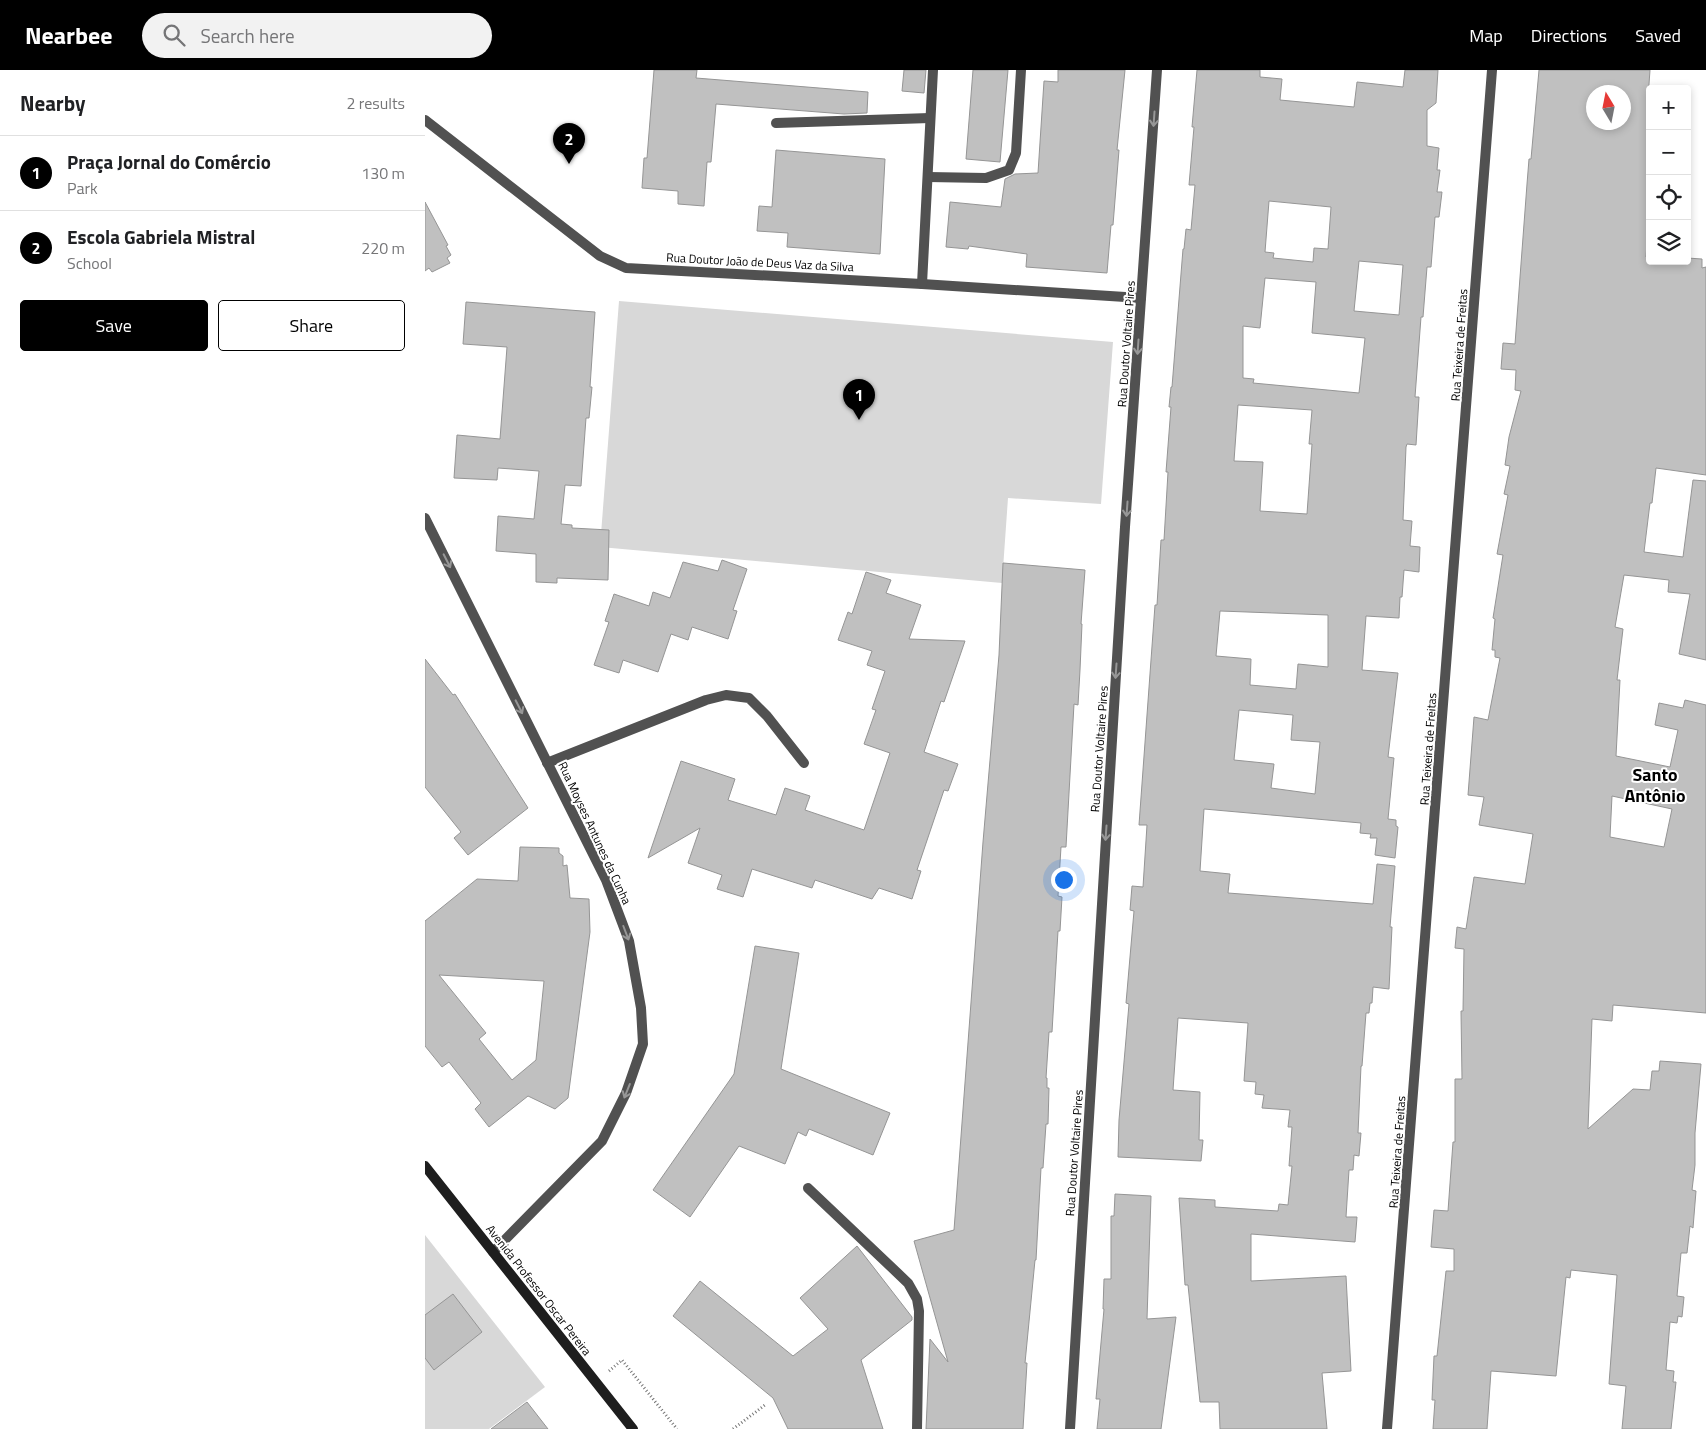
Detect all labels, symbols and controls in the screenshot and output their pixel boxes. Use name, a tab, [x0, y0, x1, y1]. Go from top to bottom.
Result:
search box	[142, 13, 492, 58]
text: Nearbee	[25, 17, 112, 53]
icon: search	[160, 21, 188, 49]
text: Search here	[200, 21, 295, 50]
text: Map	[1469, 22, 1503, 49]
text: Directions	[1531, 22, 1607, 49]
text: Saved	[1635, 22, 1681, 49]
north arrow	[1586, 85, 1631, 130]
map controls	[1646, 85, 1691, 265]
button: +	[1646, 85, 1691, 130]
text: Nearby	[20, 87, 85, 119]
text: 2 results	[346, 91, 405, 115]
one-way arrow	[1149, 110, 1158, 126]
pin: 2	[553, 123, 585, 164]
button: −	[1646, 130, 1691, 175]
text: Praça Jornal do Comércio	[67, 147, 271, 176]
text: 1	[32, 161, 40, 185]
text: 130 m	[361, 161, 405, 185]
button: locate	[1646, 175, 1691, 220]
text: Park	[67, 176, 98, 200]
button: layers	[1646, 220, 1691, 265]
text: Escola Gabriela Mistral	[67, 222, 255, 251]
text: 2	[32, 236, 40, 260]
text: 220 m	[361, 236, 405, 260]
street label: Rua Doutor João de Deus Vaz da Silva	[666, 248, 854, 276]
text: School	[67, 251, 112, 275]
street label: Rua Doutor Voltaire Pires	[1112, 280, 1140, 408]
street label: Rua Teixeira de Freitas	[1446, 288, 1472, 402]
button: Save	[20, 300, 208, 351]
button: Share	[218, 300, 405, 351]
one-way arrow	[1133, 338, 1143, 354]
pin: 1	[843, 379, 875, 420]
one-way arrow	[1122, 501, 1131, 517]
one-way arrow	[442, 554, 452, 569]
one-way arrow	[1112, 663, 1121, 679]
street label: Rua Doutor Voltaire Pires	[1085, 685, 1113, 813]
street label: Rua Teixeira de Freitas	[1415, 692, 1441, 806]
one-way arrow	[515, 699, 525, 714]
street label: Rua Moyses Antunes da Cunha	[553, 758, 637, 908]
district label: Santo Antônio	[1624, 761, 1686, 809]
one-way arrow	[1102, 825, 1111, 841]
your location	[1051, 867, 1077, 893]
one-way arrow	[622, 925, 631, 940]
one-way arrow	[621, 1083, 630, 1098]
street label: Rua Doutor Voltaire Pires	[1060, 1089, 1088, 1217]
street label: Rua Teixeira de Freitas	[1384, 1095, 1410, 1209]
street label: Avenida Professor Oscar Pereira	[482, 1220, 596, 1360]

